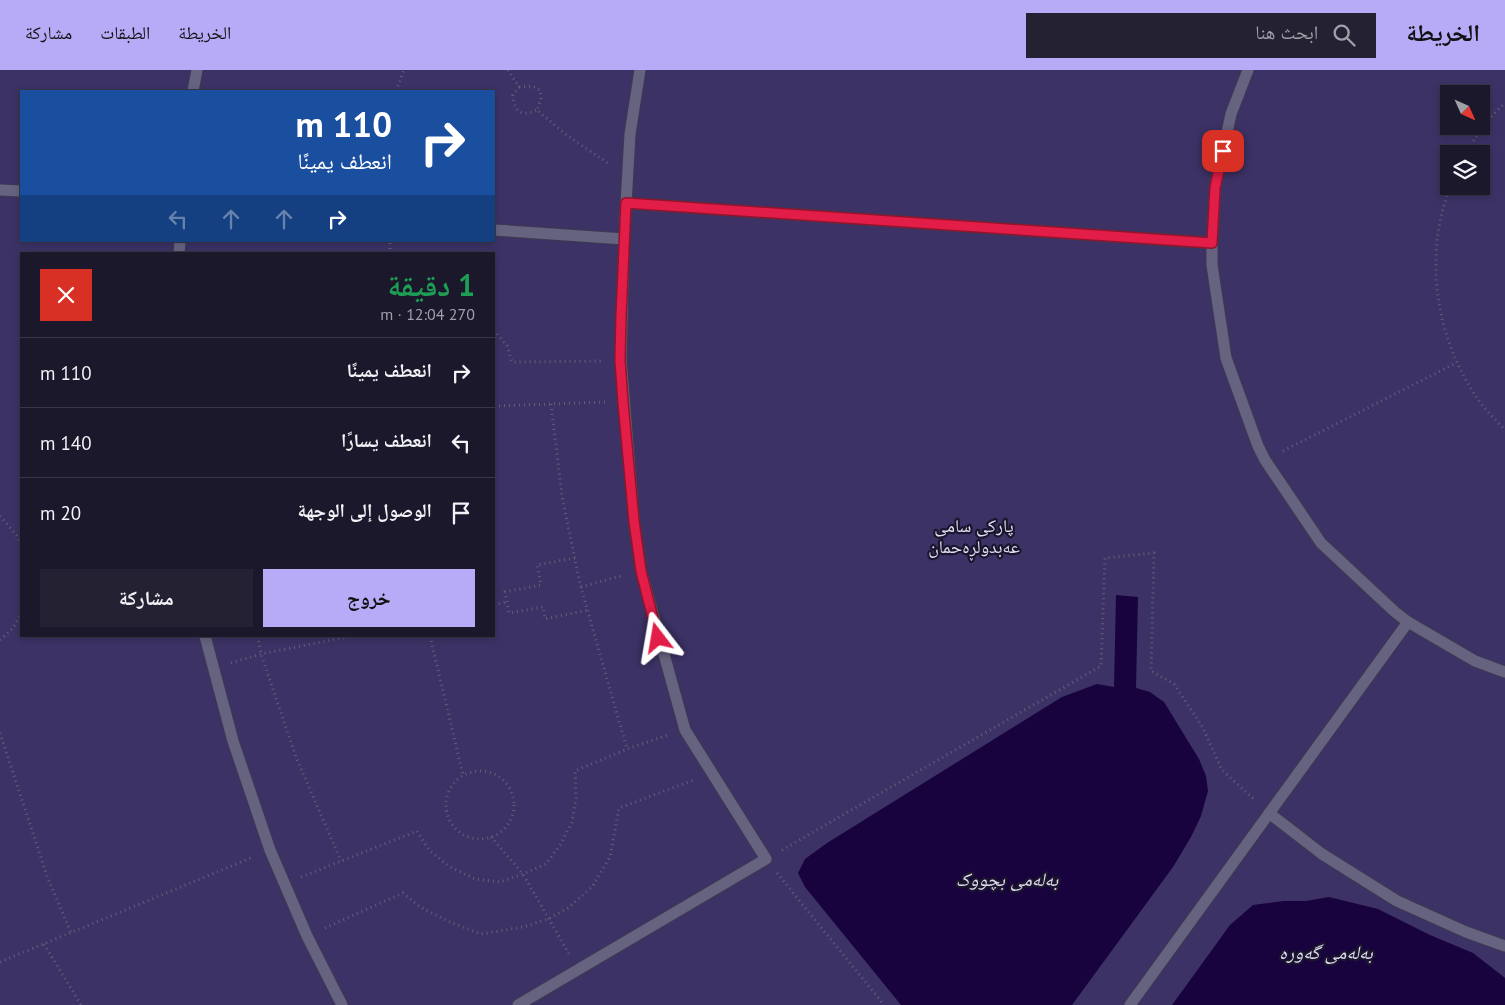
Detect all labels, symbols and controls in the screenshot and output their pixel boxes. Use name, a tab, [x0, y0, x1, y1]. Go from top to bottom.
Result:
search box	[1026, 13, 1376, 58]
text: الخريطة	[1406, 17, 1480, 48]
text: ابحث هنا	[1255, 20, 1318, 44]
text: مشاركة	[25, 21, 72, 44]
text: الطبقات	[100, 21, 150, 44]
text: الخريطة	[178, 21, 231, 44]
icon: search	[1330, 21, 1358, 49]
north arrow	[1440, 85, 1490, 135]
map controls	[1440, 85, 1490, 195]
text: 110 m	[295, 101, 392, 147]
icon: right	[410, 110, 475, 175]
pin	[1202, 130, 1244, 172]
icon: arrive	[1209, 137, 1237, 165]
button: layers	[1440, 145, 1490, 195]
text: انعطف يمينًا	[297, 147, 392, 175]
icon: left	[164, 205, 192, 233]
icon: ahead	[217, 205, 245, 233]
icon: ahead	[270, 205, 298, 233]
icon: right	[323, 205, 351, 233]
text: 1 دقيقة	[387, 265, 475, 304]
button: close	[40, 269, 92, 321]
text: 270 m · 12:04	[380, 304, 475, 324]
text: انعطف يمينًا	[347, 358, 432, 382]
icon: right	[447, 359, 475, 387]
text: 110 m	[40, 361, 92, 385]
text: انعطف يسارًا	[341, 428, 432, 452]
icon: left	[447, 429, 475, 457]
text: 140 m	[40, 431, 92, 455]
text: الوصول إلى الوجهة	[297, 498, 432, 522]
icon: arrive	[447, 499, 475, 527]
text: 20 m	[40, 501, 81, 525]
park label: پارکی سامی عەبدولڕەحمان	[928, 514, 1020, 561]
button: مشاركة	[40, 569, 253, 627]
button: خروج	[263, 569, 475, 627]
position arrow	[631, 611, 683, 663]
water label: بەلەمی بچووک	[956, 867, 1059, 891]
water label: بەلەمی گەورە	[1279, 940, 1374, 964]

